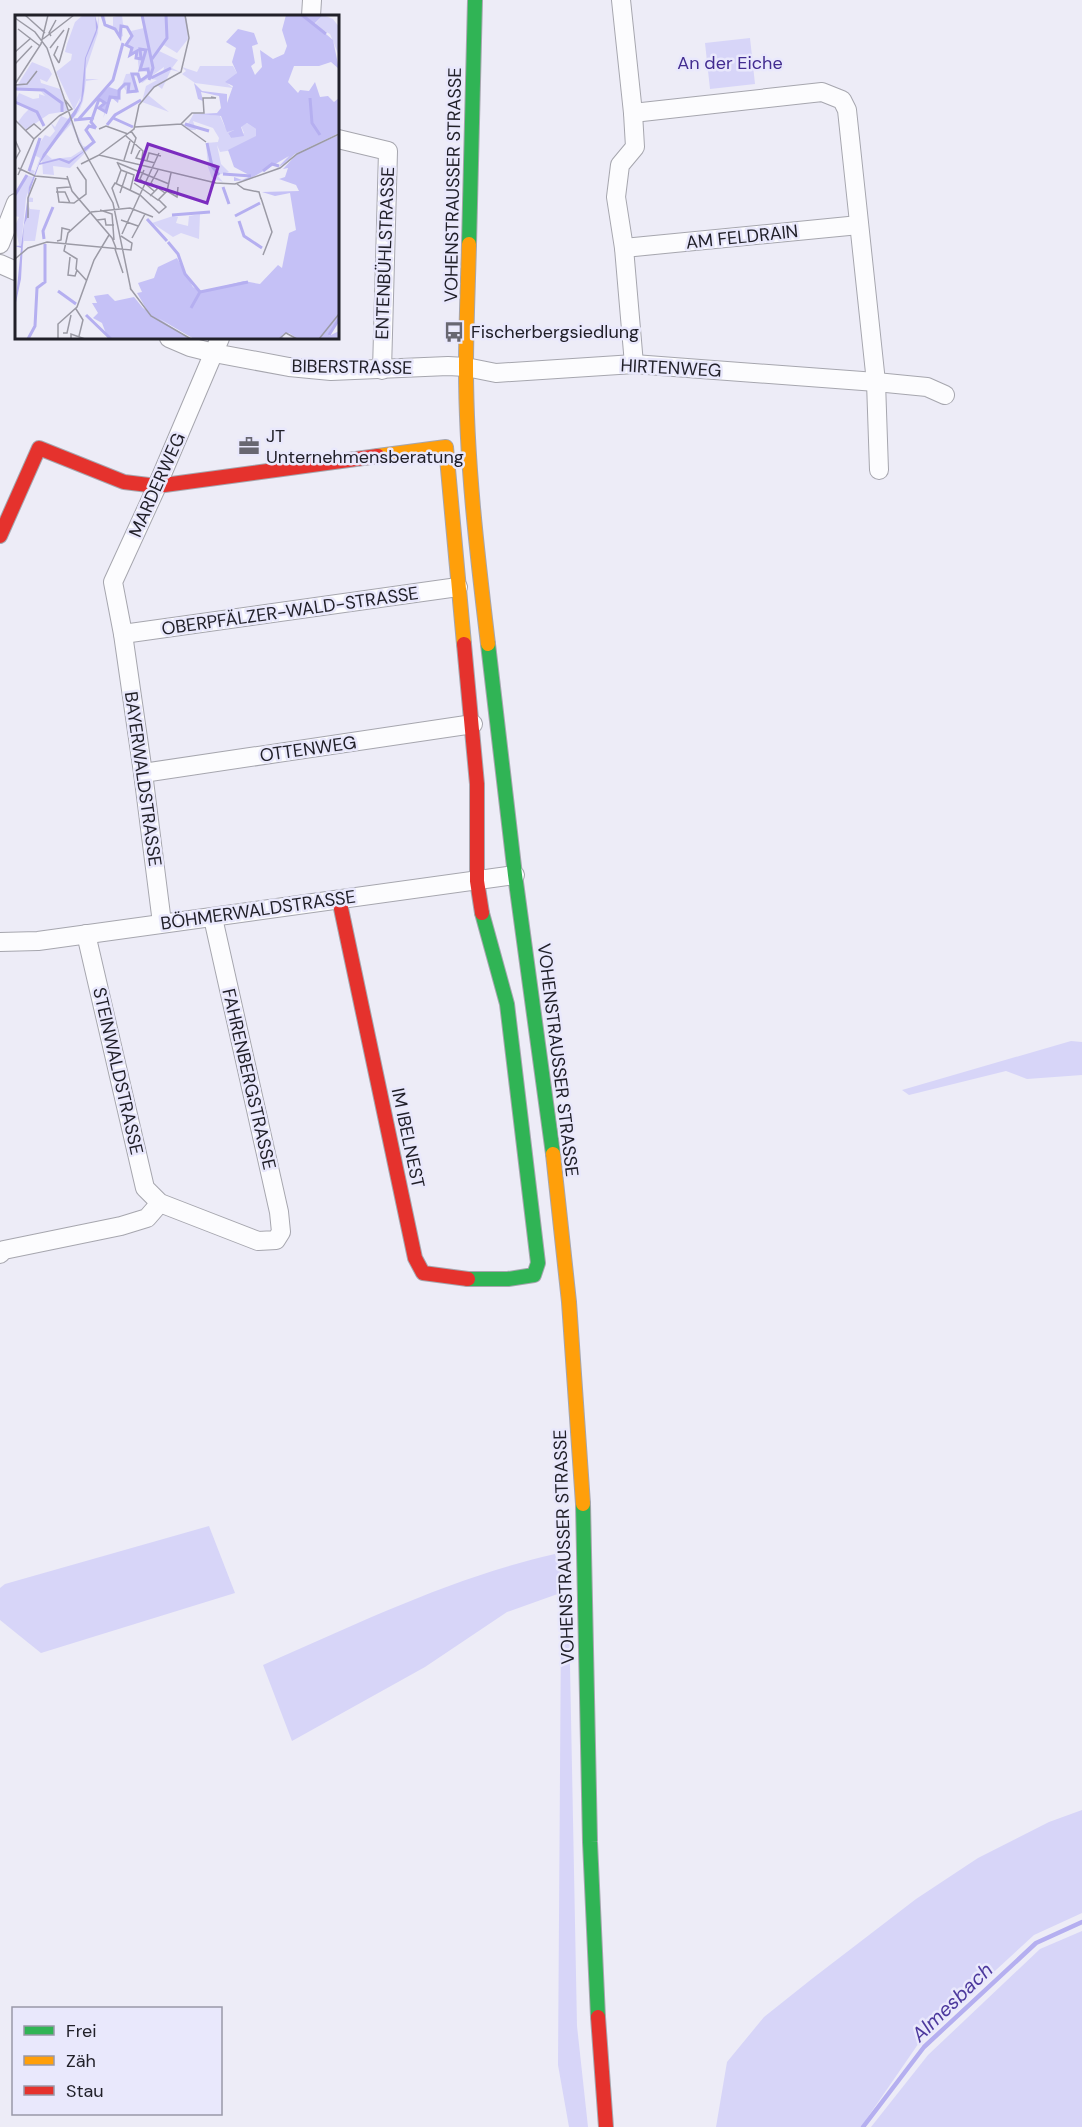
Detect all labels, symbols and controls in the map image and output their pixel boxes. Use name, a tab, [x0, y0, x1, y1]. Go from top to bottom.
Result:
inset map	[15, 15, 339, 339]
park label: An der Eiche	[677, 51, 783, 75]
street label: VOHENSTRAUSSER STRASSE	[439, 67, 467, 303]
street label: ENTENBÜHLSTRASSE	[370, 166, 400, 340]
street label: AM FELDRAIN	[685, 219, 799, 255]
bus stop icon: Fischerbergsiedlung	[442, 320, 466, 344]
place label: Fischerbergsiedlung	[471, 320, 639, 344]
street label: HIRTENWEG	[620, 353, 722, 383]
street label: BIBERSTRASSE	[291, 354, 413, 380]
place label: JT Unternehmensberatung	[266, 424, 464, 469]
street label: MARDERWEG	[123, 429, 191, 541]
office icon: JT Unternehmensberatung	[237, 434, 261, 458]
street label: OBERPFÄLZER-WALD-STRASSE	[160, 581, 420, 641]
street label: BAYERWALDSTRASSE	[119, 690, 167, 868]
street label: OTTENWEG	[258, 730, 358, 768]
street label: BÖHMERWALDSTRASSE	[159, 884, 357, 936]
street label: VOHENSTRAUSSER STRASSE	[532, 942, 584, 1178]
street label: STEINWALDSTRASSE	[87, 985, 149, 1157]
street label: FAHRENBERGSTRASSE	[216, 986, 282, 1172]
street label: IM IBELNEST	[386, 1086, 430, 1190]
street label: VOHENSTRAUSSER STRASSE	[548, 1429, 580, 1665]
water label: Almesbach	[905, 1957, 998, 2048]
legend	[12, 2007, 222, 2115]
text: Frei	[66, 2019, 97, 2043]
text: Zäh	[66, 2049, 96, 2073]
text: Stau	[66, 2079, 104, 2103]

